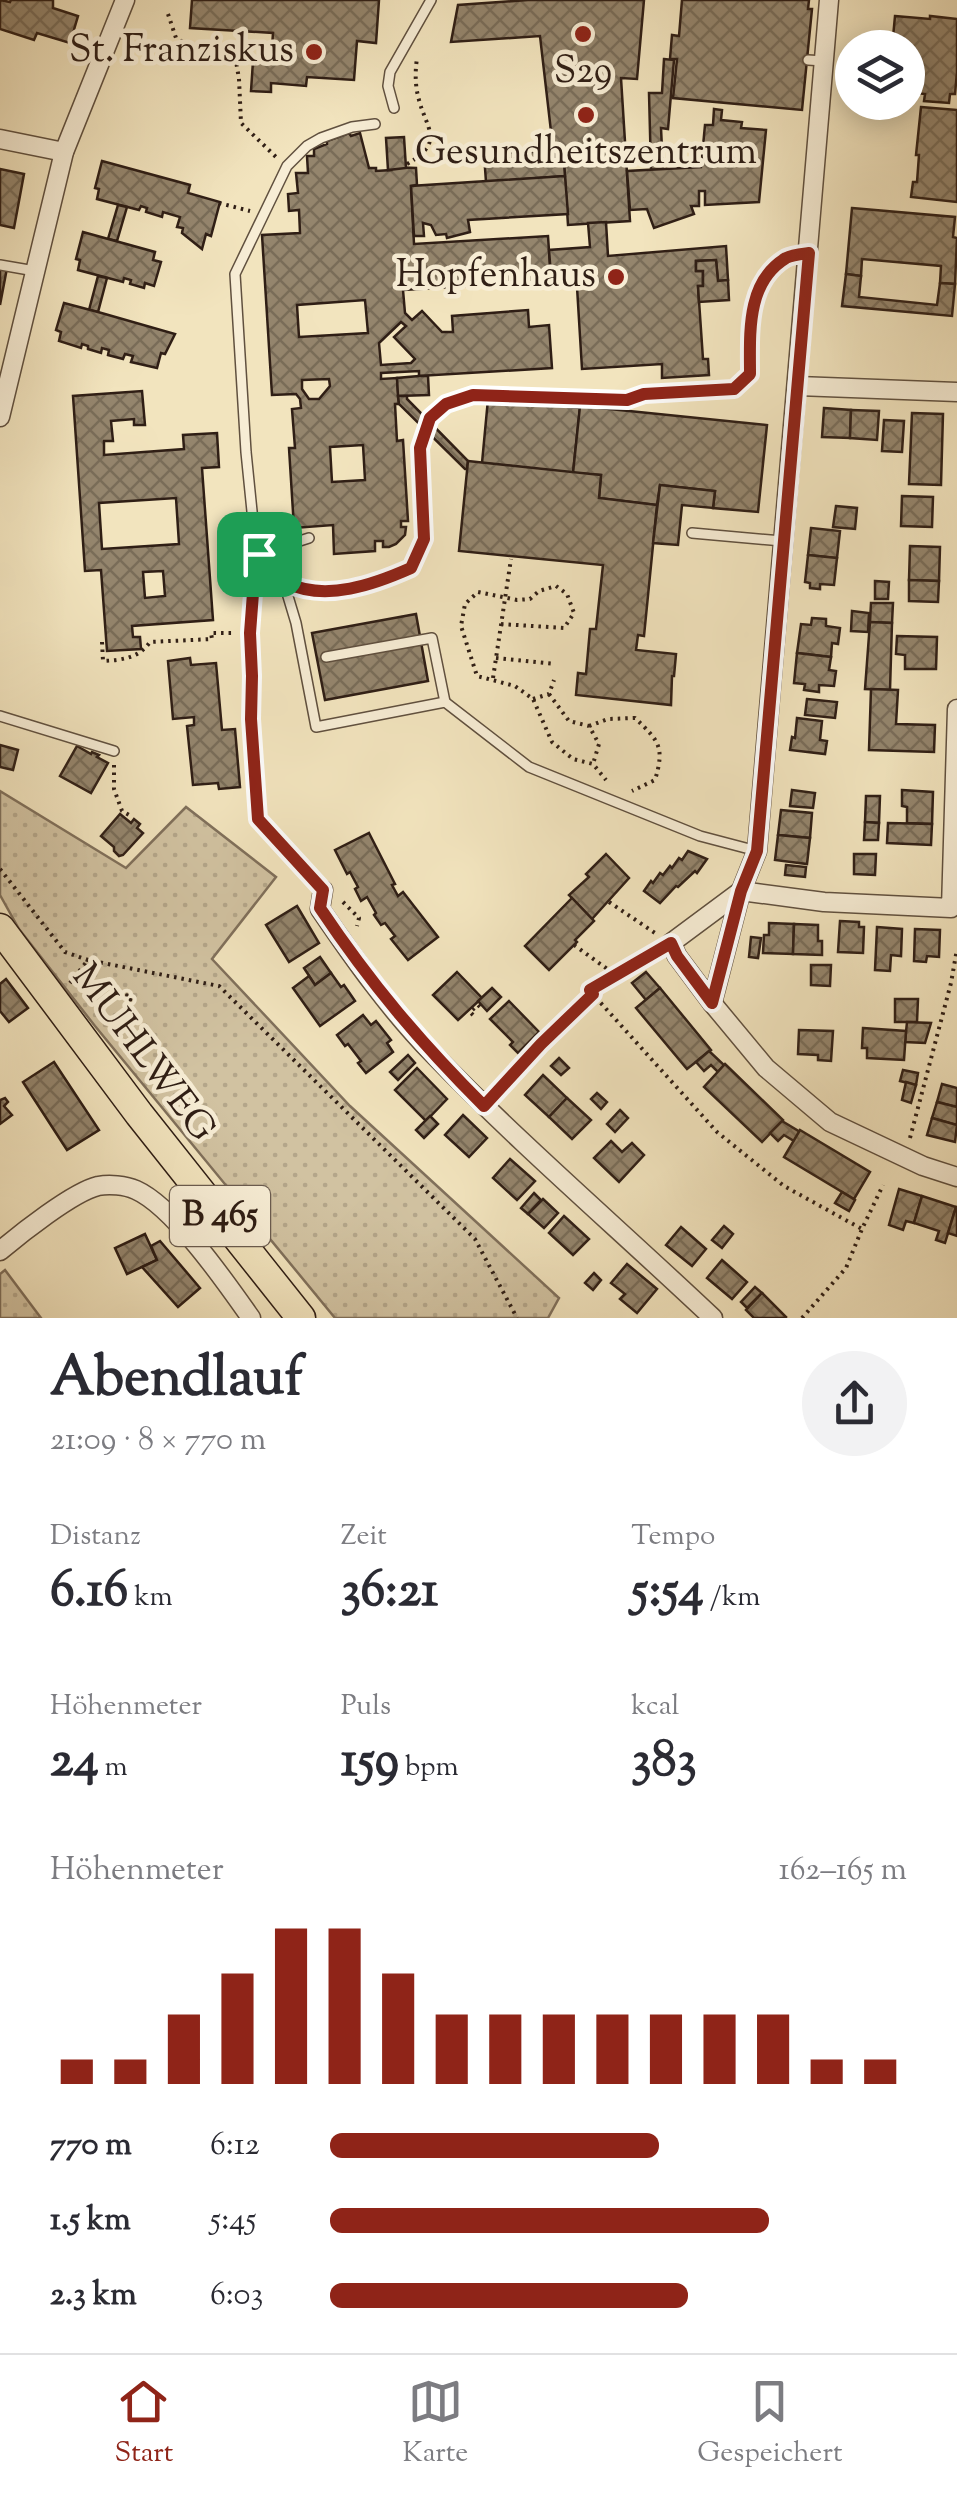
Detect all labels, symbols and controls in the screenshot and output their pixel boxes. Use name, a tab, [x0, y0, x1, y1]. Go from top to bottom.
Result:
marker: S29	[572, 23, 594, 45]
place label: St. Franziskus	[69, 25, 294, 79]
map controls	[835, 30, 925, 120]
button: layers	[835, 30, 925, 120]
marker: St. Franziskus	[303, 41, 325, 63]
place label: S29	[554, 46, 612, 100]
marker: Gesundheitszentrum	[575, 104, 597, 126]
place label: Gesundheitszentrum	[415, 127, 757, 181]
place label: Hopfenhaus	[396, 250, 596, 304]
marker: Hopfenhaus	[605, 266, 627, 288]
pin	[217, 512, 302, 597]
icon: arrive	[232, 527, 287, 582]
street label: MÜHLWEG	[57, 954, 227, 1154]
road number: B 465	[170, 1186, 270, 1246]
text: Abendlauf	[50, 1341, 303, 1420]
button: share	[802, 1351, 907, 1456]
text: 21:09 · 8 × 770 m	[50, 1418, 266, 1464]
text: Distanz	[50, 1517, 141, 1557]
text: Zeit	[341, 1517, 387, 1557]
text: Tempo	[631, 1517, 715, 1557]
text: 6.16	[50, 1557, 128, 1629]
text: 36:21	[341, 1557, 438, 1629]
text: 5:54	[631, 1557, 704, 1629]
text: km	[128, 1578, 173, 1618]
text: /km	[704, 1578, 760, 1618]
text: Höhenmeter	[50, 1687, 202, 1727]
text: Puls	[341, 1687, 391, 1727]
text: kcal	[631, 1687, 679, 1727]
text: 24	[50, 1727, 99, 1799]
text: 159	[341, 1727, 399, 1799]
text: 383	[631, 1727, 697, 1799]
text: m	[99, 1748, 128, 1788]
text: bpm	[399, 1748, 459, 1788]
text: Höhenmeter	[50, 1848, 224, 1894]
text: 162–165 m	[779, 1848, 907, 1894]
text: 770 m	[50, 2123, 132, 2169]
text: 6:12	[210, 2123, 260, 2169]
text: 1.5 km	[50, 2198, 131, 2244]
text: 5:45	[210, 2198, 256, 2244]
text: 2.3 km	[50, 2273, 137, 2319]
text: 6:03	[210, 2273, 263, 2319]
tab: Start	[115, 2374, 173, 2474]
tab: Karte	[402, 2374, 468, 2474]
tab: Gespeichert	[697, 2374, 842, 2474]

